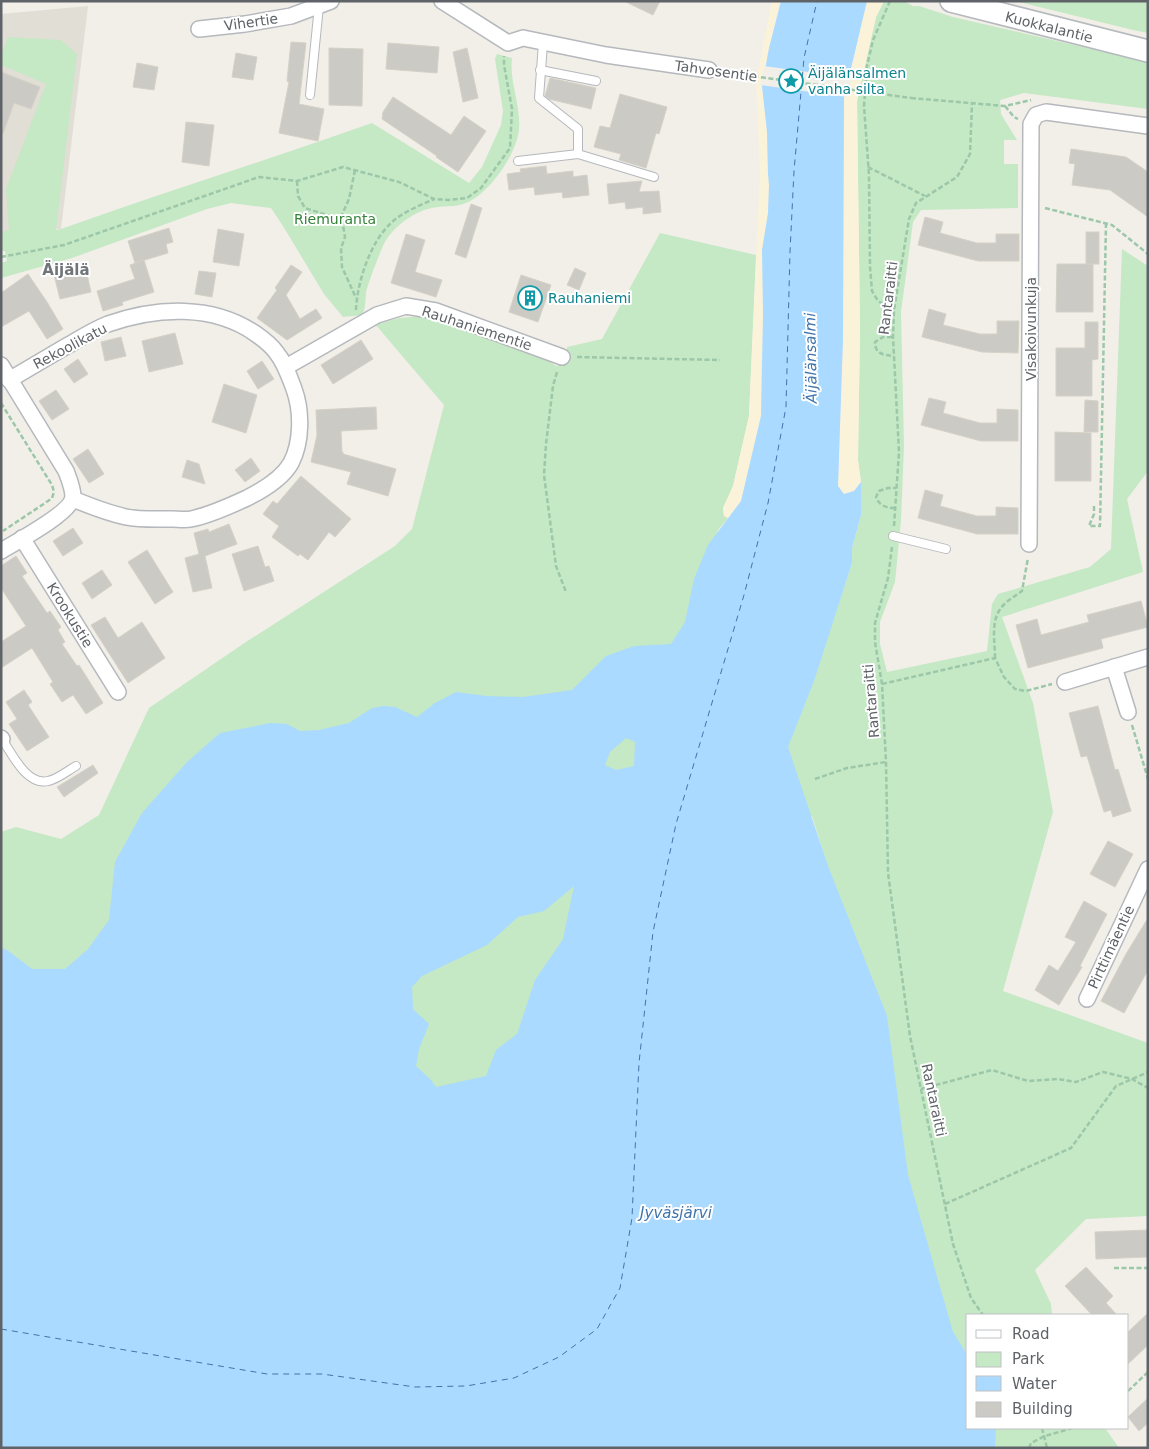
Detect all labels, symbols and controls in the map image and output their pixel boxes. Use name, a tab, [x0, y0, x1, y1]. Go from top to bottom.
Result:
street label: Kuokkalantie	[1003, 8, 1095, 46]
street label: Vihertie	[223, 10, 279, 34]
street label: Tahvosentie	[673, 57, 758, 85]
place label: Äijälänsalmen vanha silta	[808, 64, 906, 97]
place icon: Äijälänsalmen vanha silta	[778, 68, 804, 94]
park label: Riemuranta	[294, 211, 376, 227]
district label: Äijälä	[42, 260, 90, 279]
street label: Rantaraitti	[876, 260, 900, 336]
street label: Visakoivunkuja	[1023, 277, 1039, 381]
building icon: Rauhaniemi	[517, 285, 543, 311]
place label: Rauhaniemi	[548, 290, 631, 306]
street label: Rauhaniementie	[420, 303, 534, 353]
water label: Äijälänsalmi	[800, 312, 821, 404]
street label: Rekoolikatu	[30, 320, 110, 372]
street label: Krookustie	[44, 580, 96, 650]
street label: Rantaraitti	[860, 663, 882, 739]
street label: Pirttimäentie	[1085, 903, 1137, 991]
street label: Rantaraitti	[918, 1062, 950, 1138]
water label: Jyväsjärvi	[637, 1204, 713, 1222]
legend	[966, 1314, 1129, 1429]
text: Road	[1012, 1325, 1050, 1343]
text: Park	[1012, 1350, 1045, 1368]
text: Water	[1012, 1375, 1057, 1393]
text: Building	[1012, 1400, 1073, 1418]

